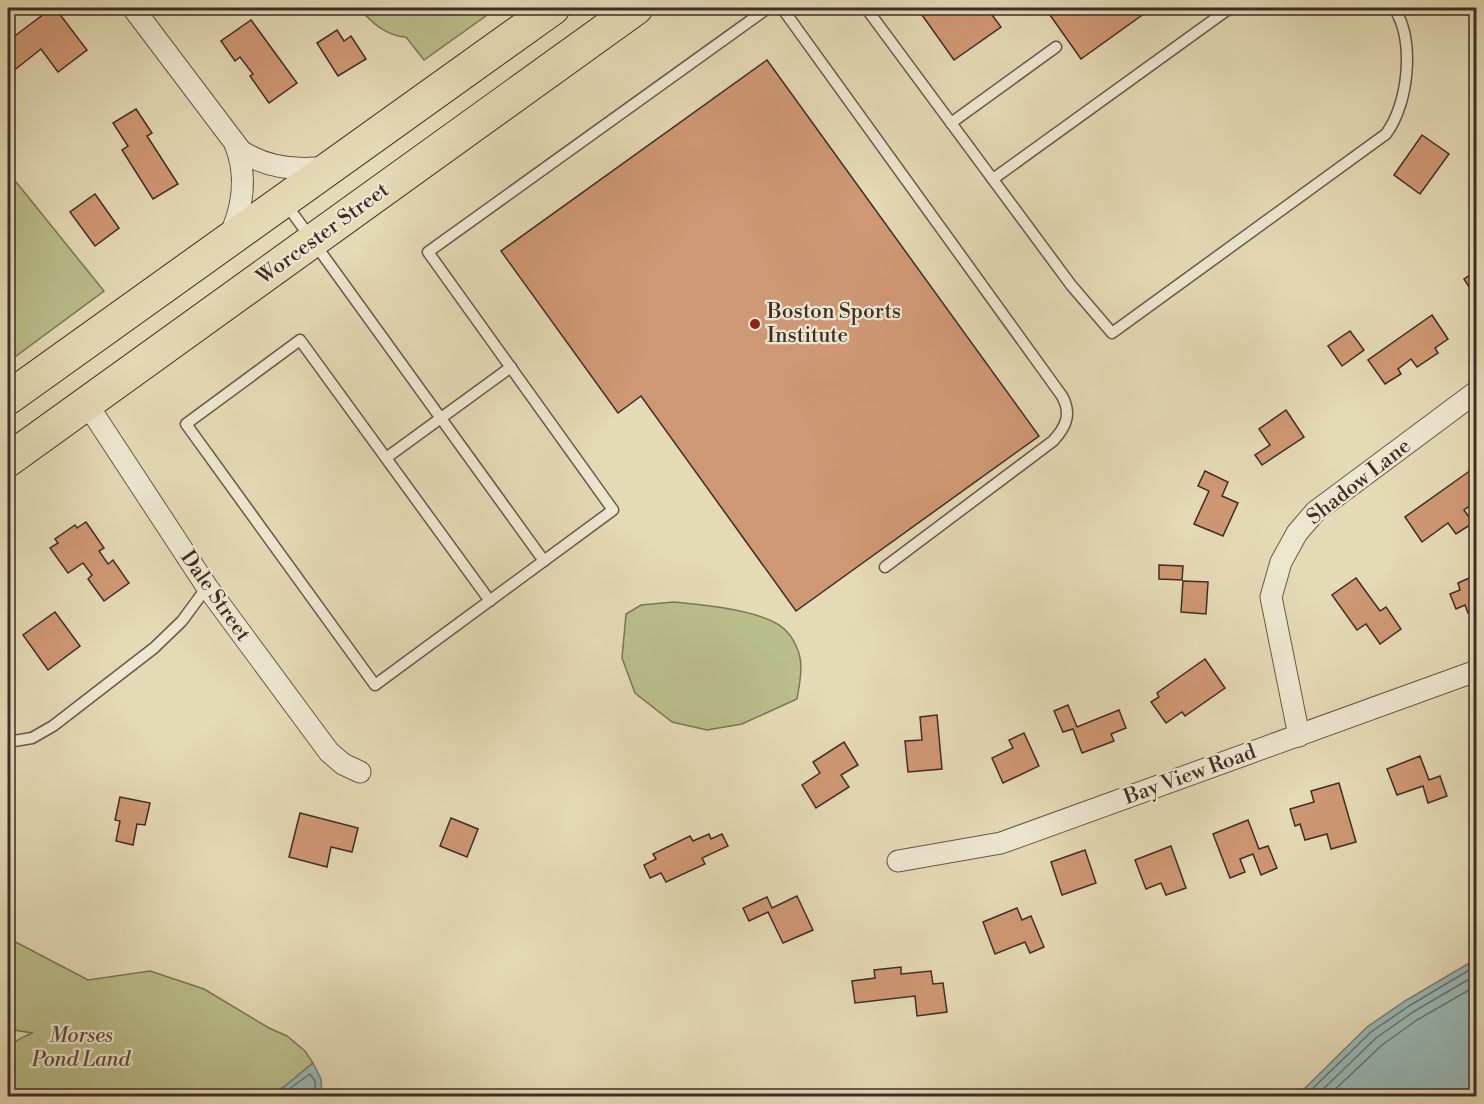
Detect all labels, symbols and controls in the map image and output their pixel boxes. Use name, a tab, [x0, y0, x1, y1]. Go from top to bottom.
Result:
street label: Worcester Street	[251, 177, 395, 291]
place label: Boston Sports Institute	[766, 299, 901, 349]
marker: Boston Sports Institute	[748, 317, 762, 331]
street label: Shadow Lane	[1302, 433, 1416, 531]
street label: Dale Street	[174, 545, 256, 647]
street label: Bay View Road	[1120, 739, 1260, 811]
park label: Morses Pond Land	[31, 1023, 131, 1073]

